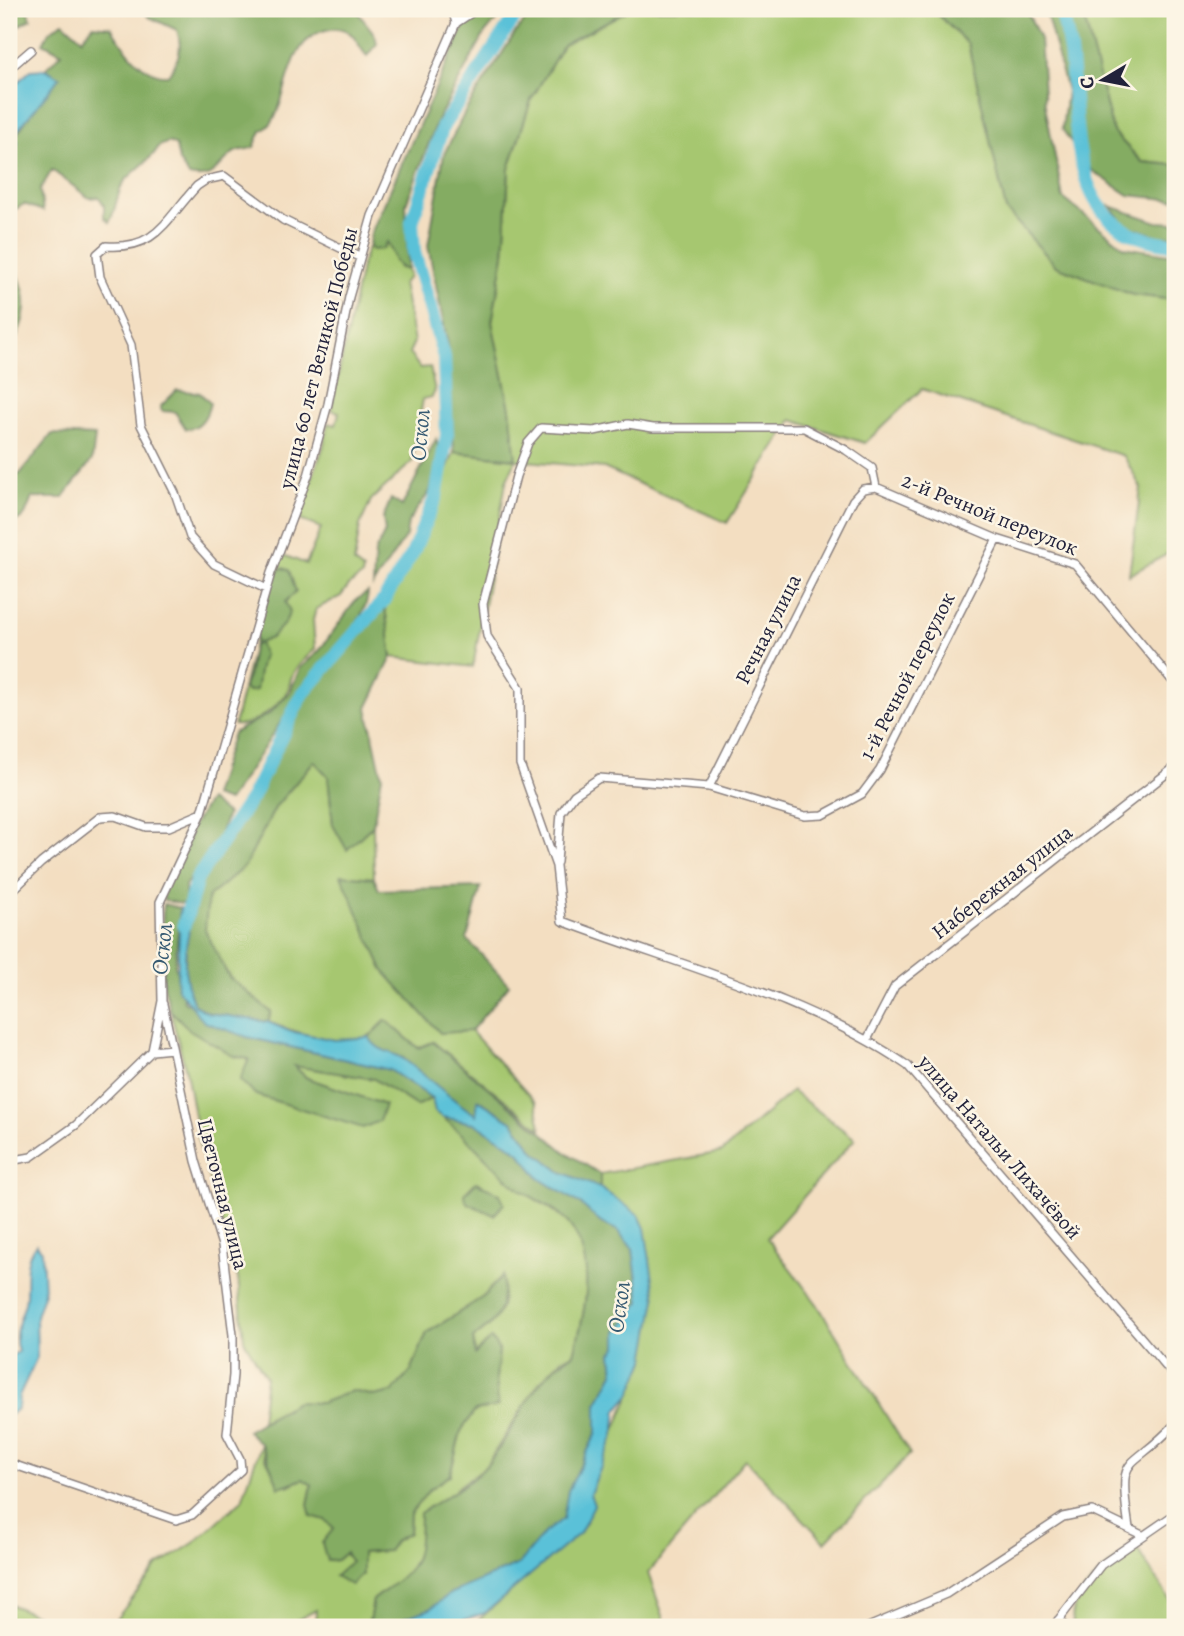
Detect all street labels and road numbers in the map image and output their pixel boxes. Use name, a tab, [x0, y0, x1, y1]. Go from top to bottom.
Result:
street label: улица 60 лет Великой Победы	[272, 224, 364, 493]
street label: 2-й Речной переулок	[898, 466, 1082, 562]
street label: Речная улица	[728, 569, 808, 689]
street label: 1-й Речной переулок	[853, 587, 961, 765]
street label: Набережная улица	[926, 818, 1078, 946]
street label: улица Натальи Лихачёвой	[911, 1048, 1088, 1245]
street label: Цветочная улица	[191, 1116, 255, 1273]

